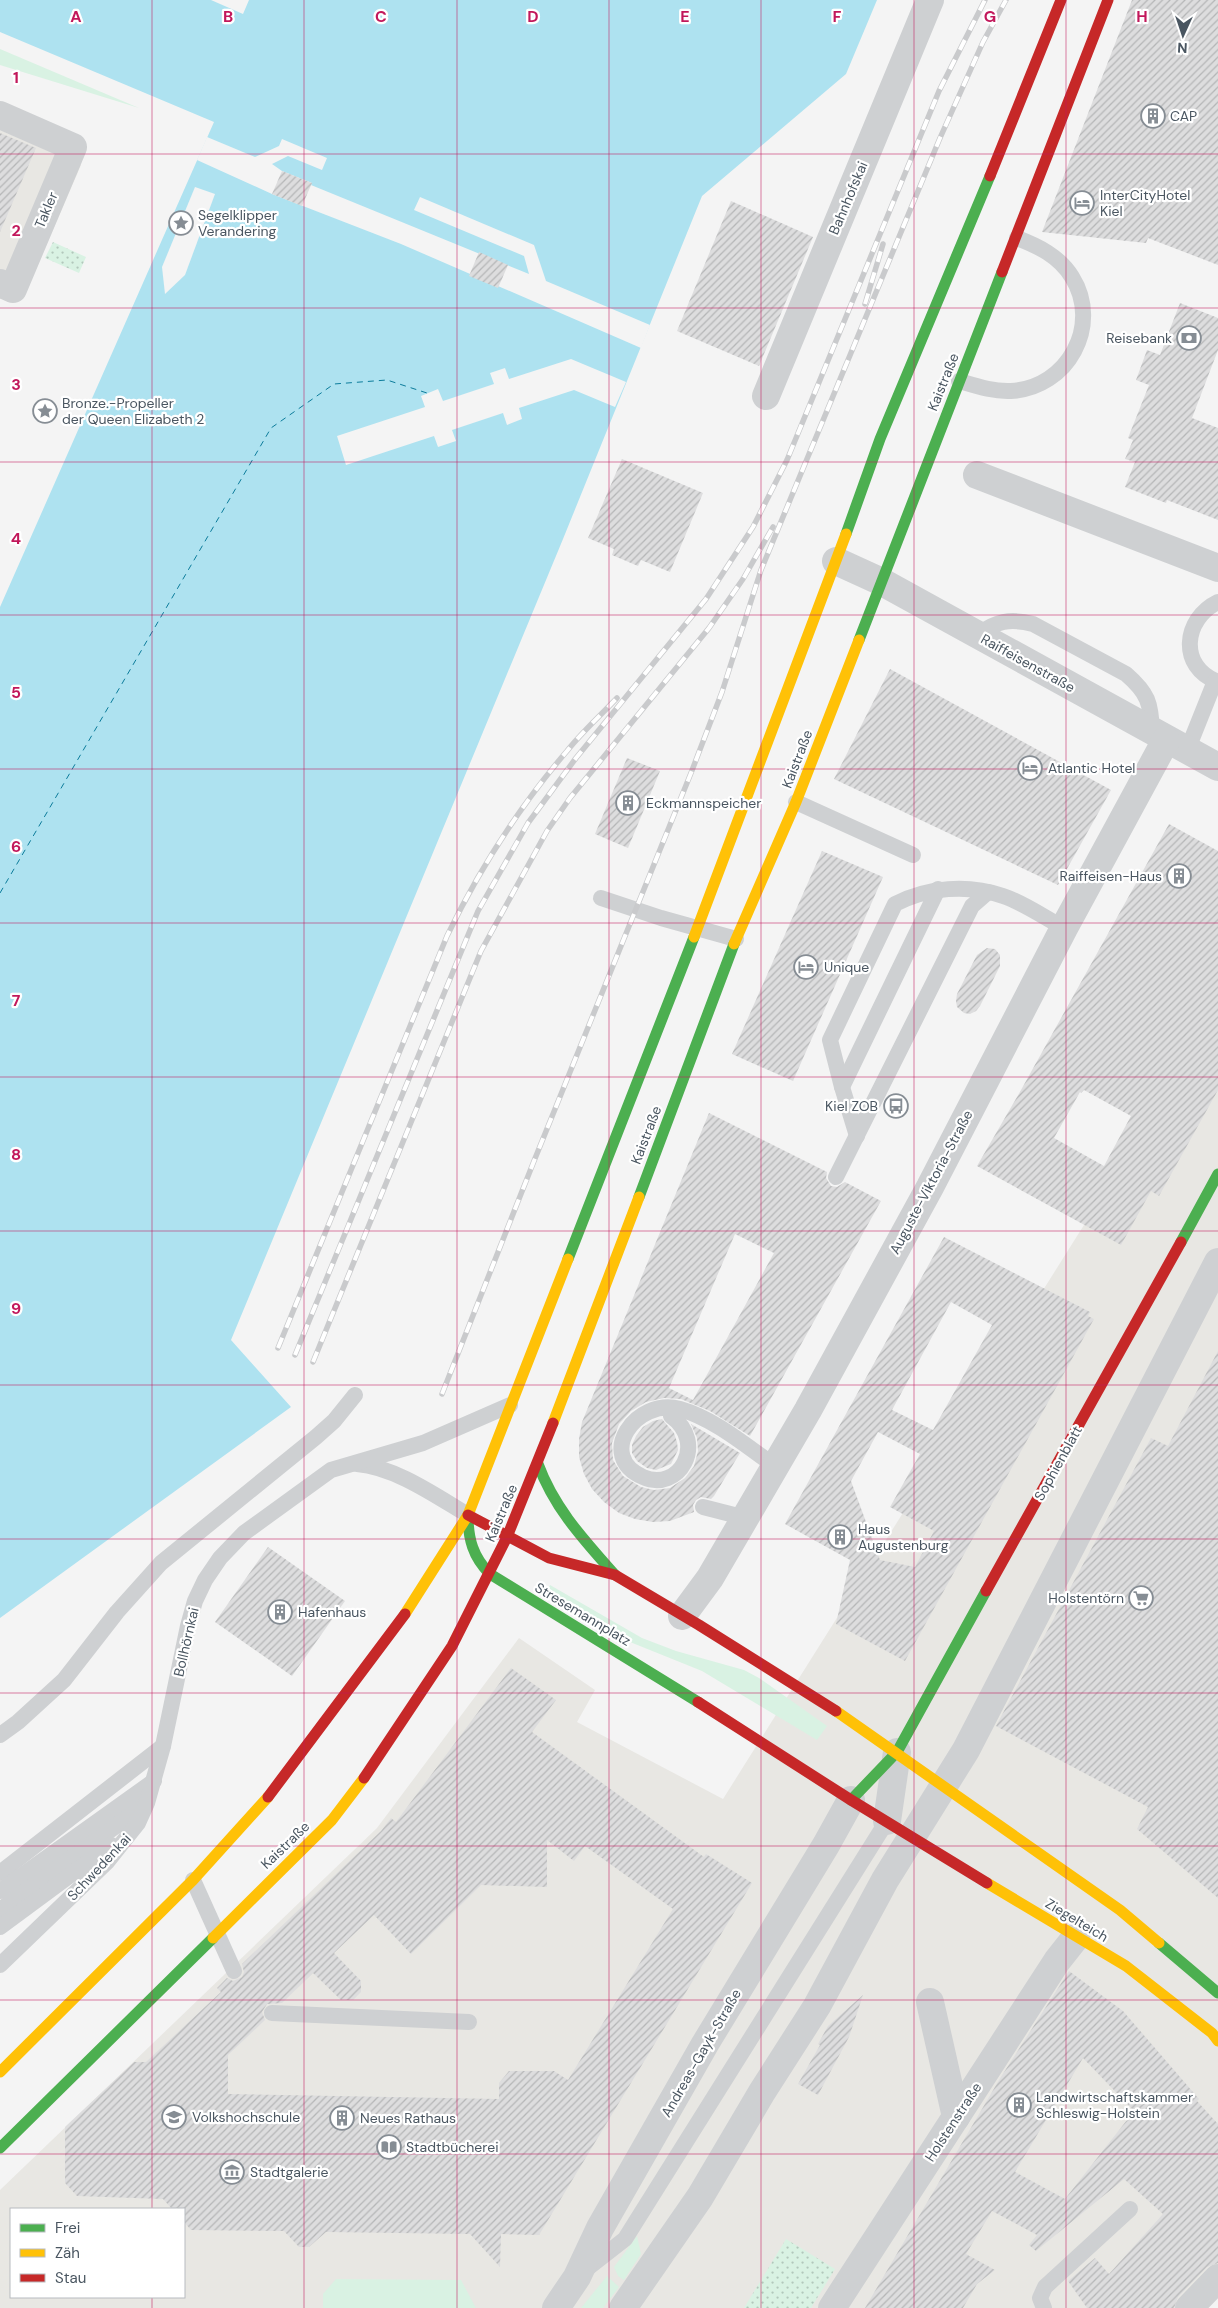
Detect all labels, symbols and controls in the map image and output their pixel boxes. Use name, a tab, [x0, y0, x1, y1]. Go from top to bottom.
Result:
text: A	[70, 6, 82, 27]
text: B	[223, 6, 233, 27]
text: C	[375, 6, 387, 27]
text: D	[527, 6, 539, 27]
text: E	[680, 6, 690, 27]
text: F	[833, 6, 842, 27]
text: G	[984, 6, 996, 27]
text: H	[1136, 6, 1148, 27]
north arrow	[1158, 10, 1208, 60]
text: N	[1177, 39, 1188, 57]
text: 1	[13, 67, 19, 88]
building icon: CAP	[1140, 103, 1166, 129]
place label: CAP	[1170, 107, 1197, 125]
street label: Bahnhofskai	[824, 159, 872, 237]
place label: InterCityHotel Kiel	[1100, 186, 1190, 220]
street label: Takler	[30, 189, 62, 231]
hotel icon: InterCityHotel Kiel	[1069, 190, 1095, 216]
place label: Segelklipper Verandering	[198, 206, 277, 240]
place icon: Segelklipper Verandering	[168, 210, 194, 236]
text: 2	[11, 220, 21, 241]
bank icon: Reisebank	[1176, 325, 1202, 351]
place label: Reisebank	[1106, 329, 1172, 347]
street label: Kaistraße	[923, 350, 963, 414]
text: 3	[11, 374, 21, 395]
place label: Bronze.-Propeller der Queen Elizabeth 2	[62, 394, 204, 428]
place icon: Bronze.-Propeller der Queen Elizabeth 2	[32, 398, 58, 424]
text: 4	[11, 528, 21, 549]
street label: Raiffeisenstraße	[978, 630, 1078, 696]
text: 5	[11, 682, 21, 703]
street label: Kaistraße	[778, 727, 816, 791]
hotel icon: Atlantic Hotel	[1017, 755, 1043, 781]
place label: Atlantic Hotel	[1048, 759, 1135, 777]
building icon: Eckmannspeicher	[615, 790, 641, 816]
place label: Eckmannspeicher	[646, 794, 761, 812]
text: 6	[11, 836, 21, 857]
building icon: Raiffeisen-Haus	[1166, 863, 1192, 889]
place label: Raiffeisen-Haus	[1060, 867, 1162, 885]
hotel icon: Unique	[793, 954, 819, 980]
place label: Unique	[824, 958, 869, 976]
text: 7	[12, 990, 21, 1011]
bus stop icon: Kiel ZOB	[883, 1093, 909, 1119]
place label: Kiel ZOB	[825, 1097, 878, 1115]
street label: Kaistraße	[627, 1103, 665, 1167]
street label: Auguste-Viktoria-Straße	[885, 1107, 977, 1257]
text: 8	[11, 1144, 21, 1165]
text: 9	[11, 1298, 21, 1319]
street label: Sophienblatt	[1030, 1422, 1086, 1504]
street label: Kaistraße	[481, 1481, 521, 1545]
place label: Haus Augustenburg	[858, 1520, 949, 1554]
building icon: Haus Augustenburg	[827, 1524, 853, 1550]
street label: Stresemannplatz	[532, 1578, 634, 1650]
supermarket icon: Holstentörn	[1128, 1585, 1154, 1611]
place label: Holstentörn	[1048, 1589, 1124, 1607]
building icon: Hafenhaus	[267, 1599, 293, 1625]
place label: Hafenhaus	[298, 1603, 366, 1621]
street label: Bollhörnkai	[169, 1606, 203, 1678]
street label: Kaistraße	[257, 1817, 313, 1873]
street label: Schwedenkai	[63, 1830, 135, 1904]
street label: Ziegelteich	[1042, 1894, 1112, 1946]
street label: Andreas-Gayk-Straße	[657, 1986, 745, 2120]
street label: Holstenstraße	[921, 2079, 985, 2165]
place label: Landwirtschaftskammer Schleswig-Holstein	[1036, 2088, 1193, 2122]
building icon: Landwirtschaftskammer Schleswig-Holstein	[1006, 2092, 1032, 2118]
school or university icon: Volkshochschule	[161, 2104, 187, 2130]
building icon: Neues Rathaus	[329, 2105, 355, 2131]
place label: Volkshochschule	[192, 2108, 300, 2126]
place label: Neues Rathaus	[360, 2109, 456, 2127]
library icon: Stadtbücherei	[376, 2134, 402, 2160]
place label: Stadtbücherei	[406, 2138, 499, 2156]
museum icon: Stadtgalerie	[219, 2159, 245, 2185]
place label: Stadtgalerie	[250, 2163, 329, 2181]
legend	[10, 2208, 185, 2298]
text: Frei	[55, 2218, 80, 2238]
text: Zäh	[55, 2243, 80, 2263]
text: Stau	[55, 2268, 86, 2288]

